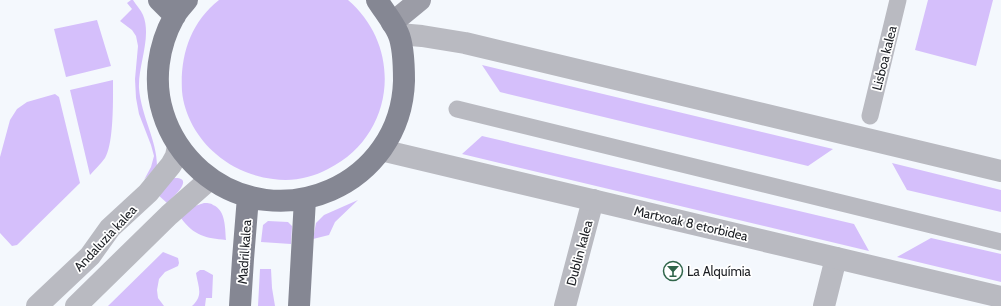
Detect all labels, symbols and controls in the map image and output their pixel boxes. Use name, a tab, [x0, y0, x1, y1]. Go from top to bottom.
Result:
street label: Lisboa kalea	[868, 23, 900, 92]
street label: Andaluzia kalea	[70, 201, 140, 274]
street label: Martxoak 8 etorbidea	[632, 202, 750, 244]
street label: Madril kalea	[234, 218, 254, 285]
street label: Dublin kalea	[563, 218, 596, 288]
bar icon: La Alquímia	[662, 260, 684, 282]
place label: La Alquímia	[687, 263, 752, 279]

